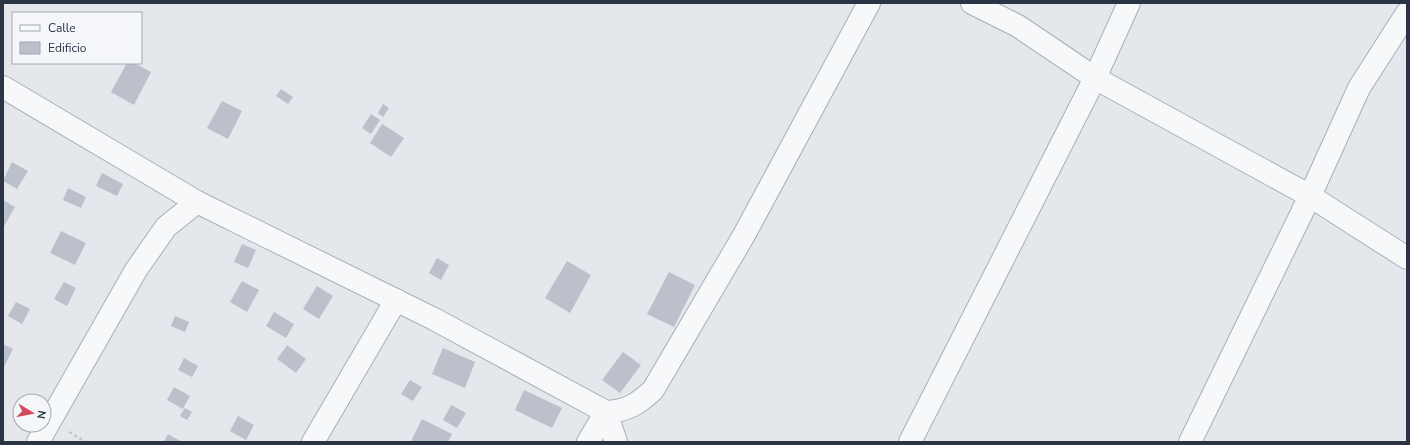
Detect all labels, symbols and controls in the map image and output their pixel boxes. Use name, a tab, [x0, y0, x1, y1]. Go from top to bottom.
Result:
legend	[12, 12, 142, 64]
text: Calle	[48, 20, 76, 36]
text: Edificio	[48, 40, 87, 56]
north arrow	[12, 393, 52, 433]
text: N	[33, 409, 49, 420]

